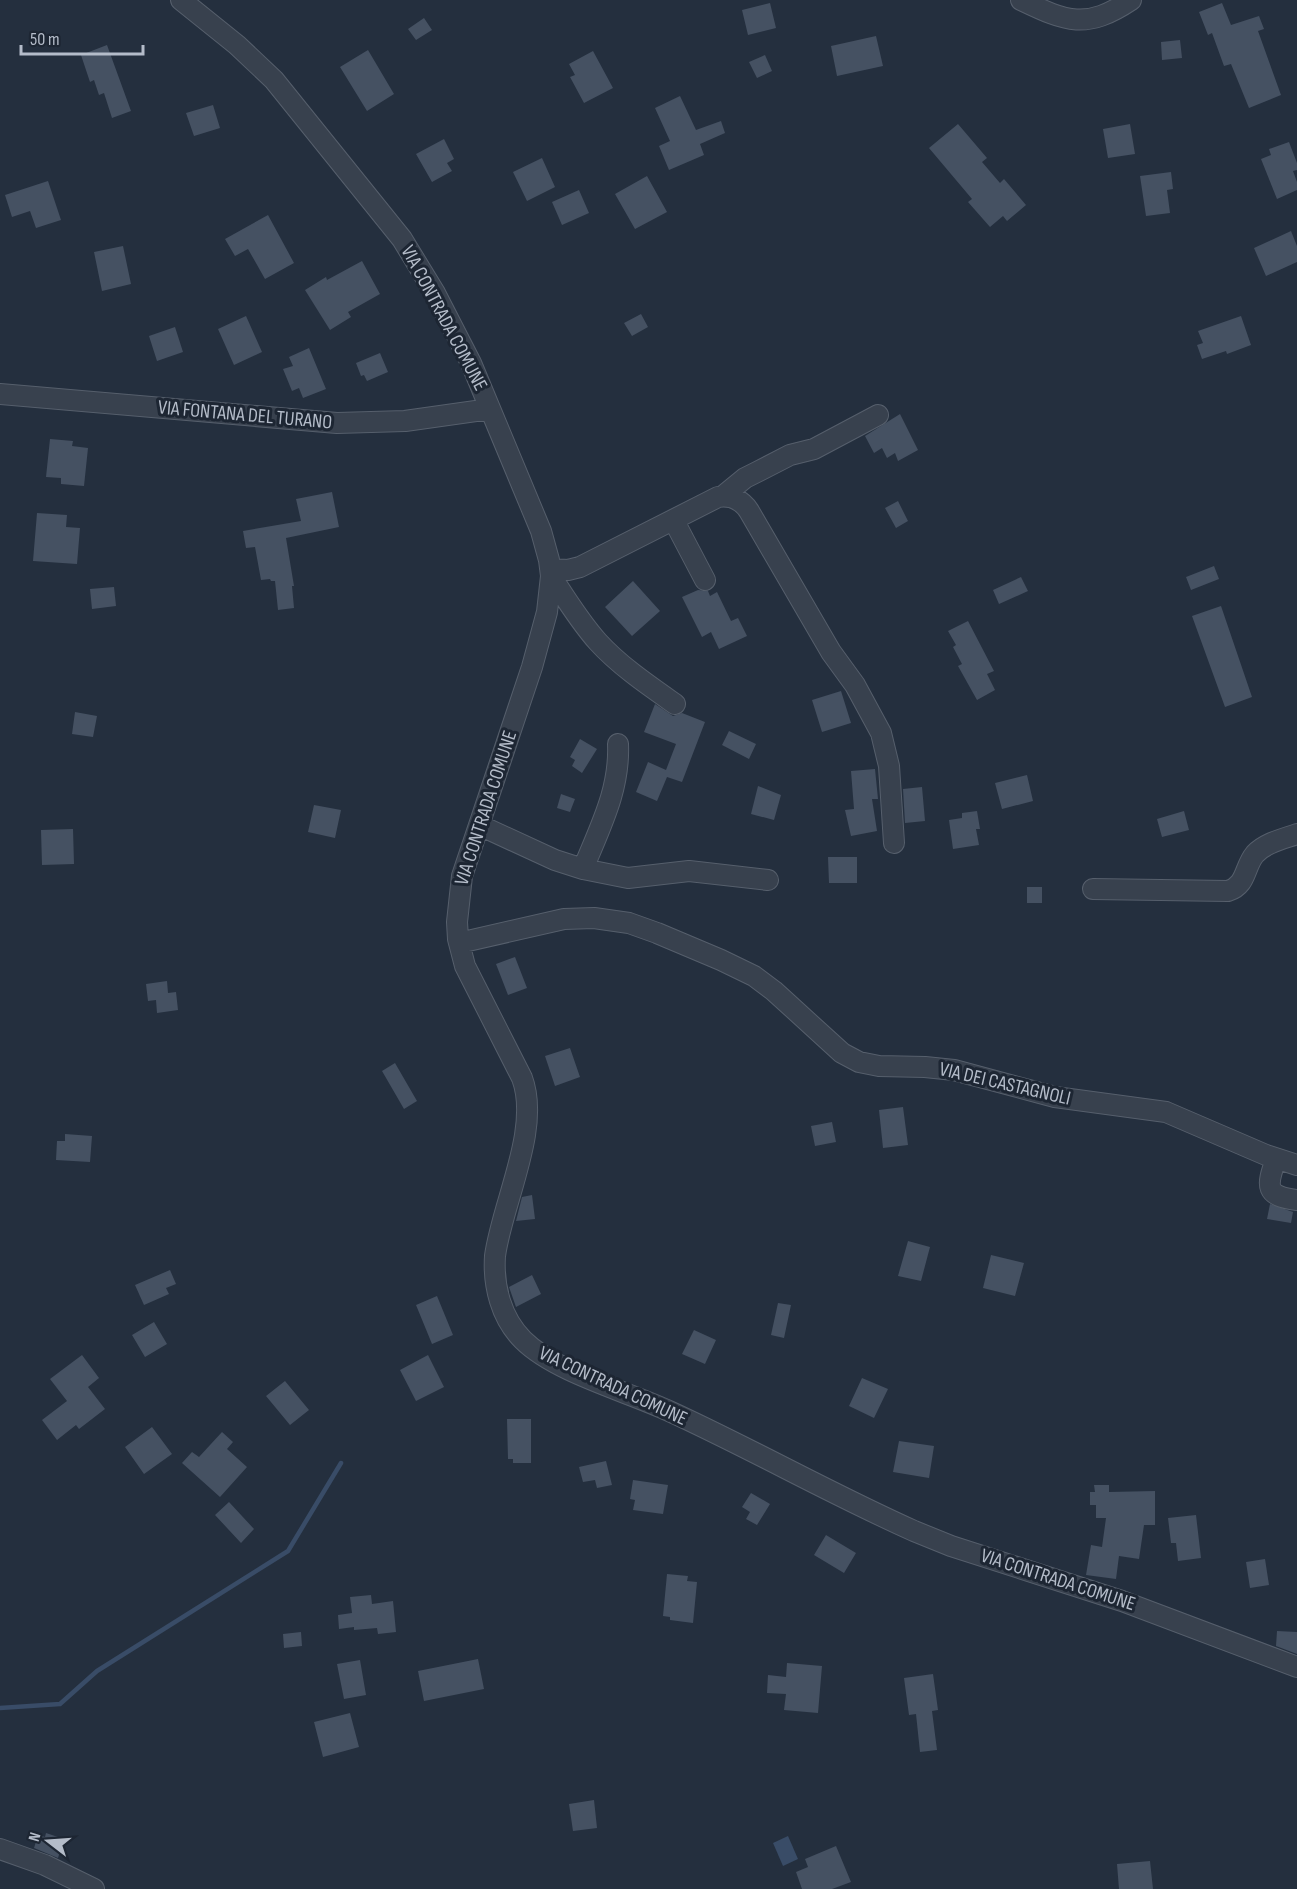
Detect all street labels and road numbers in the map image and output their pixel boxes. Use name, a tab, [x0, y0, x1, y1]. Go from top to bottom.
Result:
street label: VIA CONTRADA COMUNE	[396, 241, 492, 395]
street label: VIA FONTANA DEL TURANO	[157, 395, 333, 435]
street label: VIA CONTRADA COMUNE	[450, 728, 522, 888]
street label: VIA DEI CASTAGNOLI	[937, 1057, 1073, 1111]
street label: VIA CONTRADA COMUNE	[535, 1341, 691, 1431]
street label: VIA CONTRADA COMUNE	[978, 1544, 1138, 1616]

